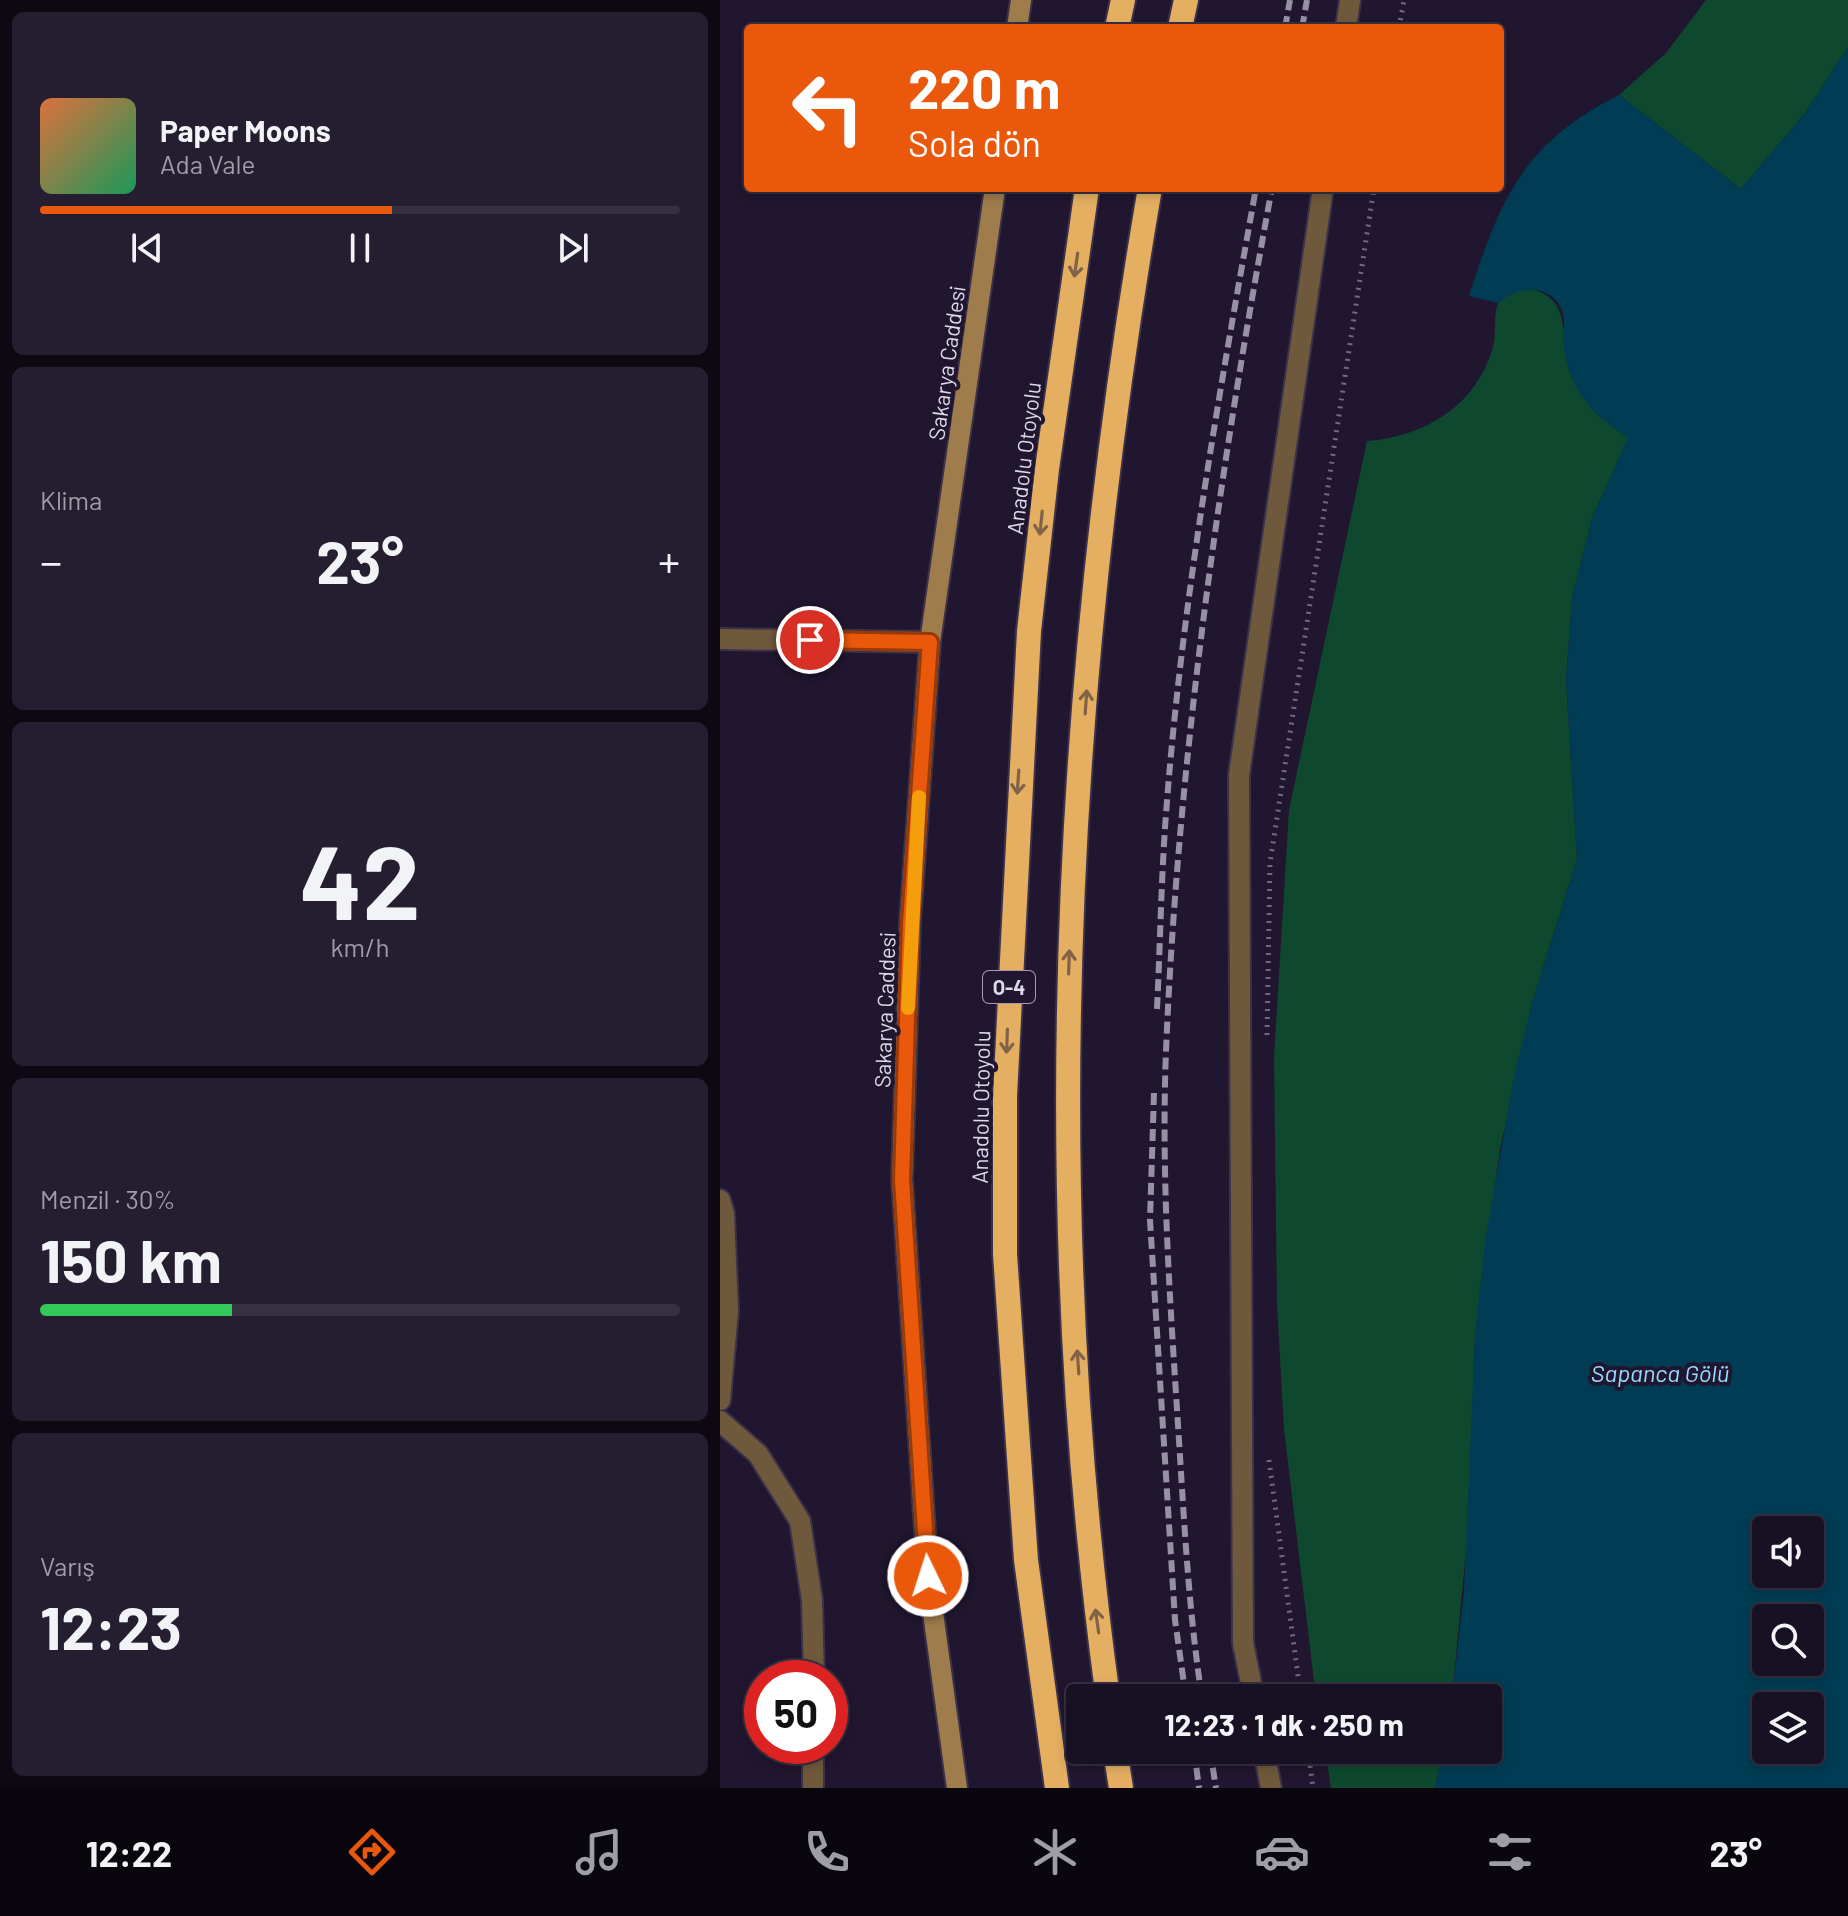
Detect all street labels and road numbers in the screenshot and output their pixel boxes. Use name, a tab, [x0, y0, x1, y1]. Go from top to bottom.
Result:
street label: Sakarya Caddesi	[922, 284, 970, 442]
street label: Anadolu Otoyolu	[1001, 380, 1045, 536]
street label: Sakarya Caddesi	[868, 932, 900, 1088]
road number: O-4	[983, 971, 1035, 1003]
street label: Anadolu Otoyolu	[966, 1030, 994, 1184]

